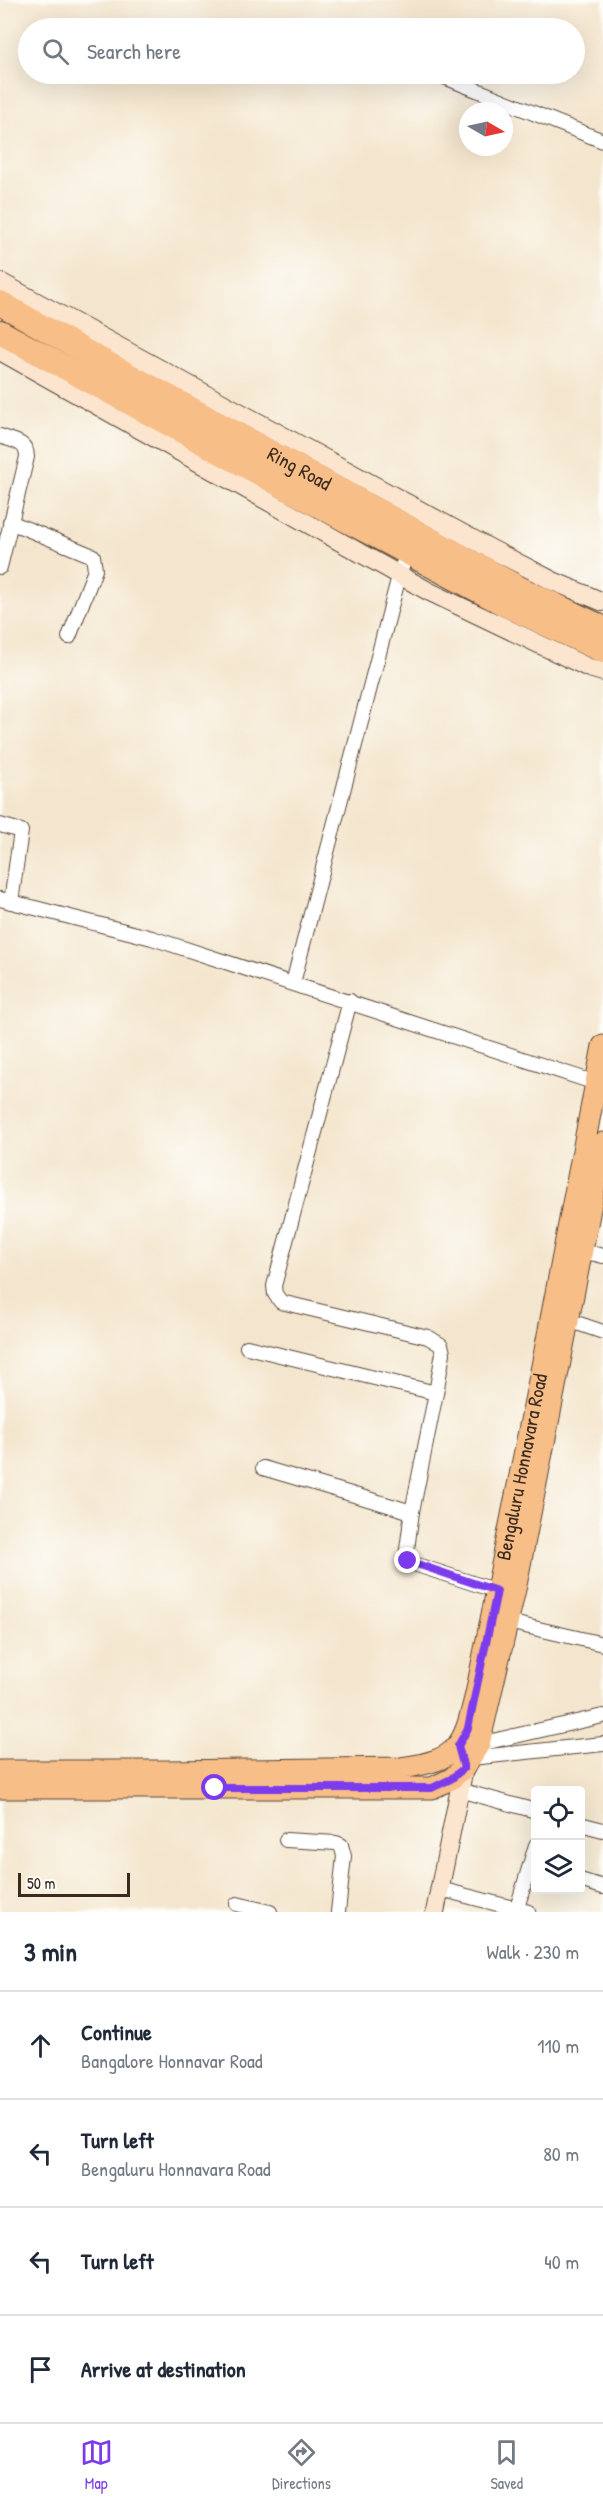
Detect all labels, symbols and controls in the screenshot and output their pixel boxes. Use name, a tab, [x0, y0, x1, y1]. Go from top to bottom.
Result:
search box	[18, 18, 585, 84]
icon: search	[39, 35, 72, 68]
text: Search here	[87, 36, 181, 66]
north arrow	[459, 102, 513, 156]
street label: Ring Road	[263, 440, 337, 496]
street label: Bengaluru Honnavara Road	[489, 1371, 553, 1562]
route end	[394, 1547, 420, 1573]
route start	[201, 1774, 227, 1800]
map controls	[531, 1786, 585, 1894]
button: locate	[531, 1786, 585, 1840]
button: layers	[531, 1840, 585, 1894]
scale bar	[18, 1870, 130, 1898]
text: 50 m	[27, 1872, 56, 1894]
text: 3 min	[24, 1934, 77, 1969]
text: Walk · 230 m	[487, 1938, 579, 1965]
text: Continue	[81, 2017, 152, 2047]
icon: ahead	[24, 2029, 57, 2062]
text: 110 m	[537, 2032, 579, 2059]
text: Bangalore Honnavar Road	[81, 2047, 263, 2074]
text: Turn left	[81, 2125, 154, 2155]
icon: left	[24, 2137, 57, 2170]
text: 80 m	[543, 2140, 579, 2167]
text: Bengaluru Honnavara Road	[81, 2155, 271, 2182]
icon: left	[24, 2245, 57, 2278]
text: Turn left	[81, 2246, 154, 2276]
text: 40 m	[544, 2248, 579, 2275]
icon: arrive	[24, 2353, 57, 2386]
text: Arrive at destination	[81, 2354, 246, 2384]
tab: Map	[80, 2436, 113, 2494]
tab: Directions	[272, 2436, 331, 2494]
tab: Saved	[490, 2436, 523, 2494]

